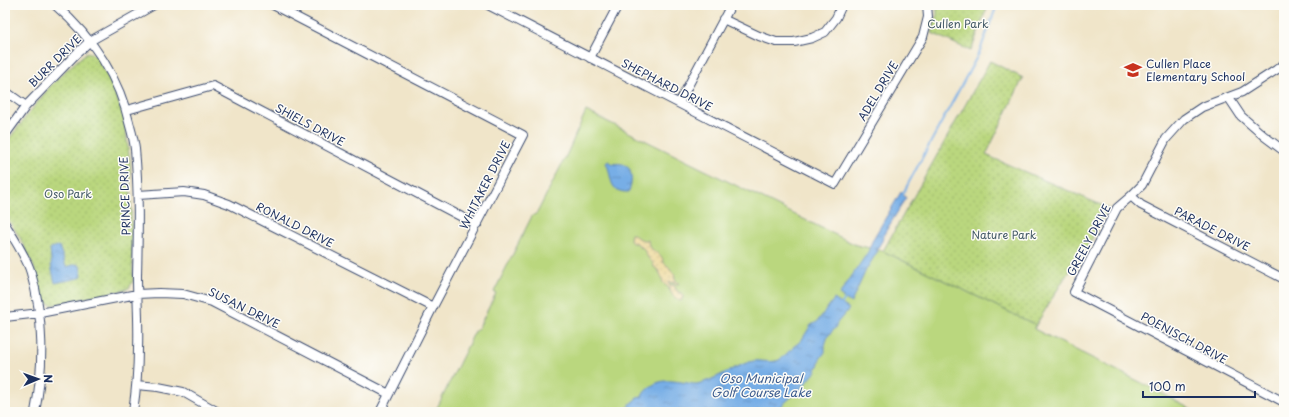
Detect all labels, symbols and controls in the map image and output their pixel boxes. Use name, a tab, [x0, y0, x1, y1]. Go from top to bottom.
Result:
park label: Cullen Park	[927, 15, 989, 32]
street label: BURR DRIVE	[24, 30, 85, 91]
street label: SHEPHARD DRIVE	[619, 54, 716, 115]
place label: Cullen Place Elementary School	[1146, 55, 1245, 85]
street label: ADEL DRIVE	[853, 58, 902, 124]
school or university icon: Cullen Place Elementary School	[1123, 60, 1143, 80]
street label: SHIELS DRIVE	[272, 99, 348, 150]
street label: WHITAKER DRIVE	[455, 137, 514, 232]
street label: PRINCE DRIVE	[115, 156, 134, 236]
park label: Oso Park	[44, 185, 92, 202]
street label: RONALD DRIVE	[253, 198, 337, 252]
street label: GREELY DRIVE	[1062, 201, 1115, 279]
street label: PARADE DRIVE	[1171, 202, 1253, 255]
park label: Nature Park	[971, 226, 1037, 243]
street label: SUSAN DRIVE	[206, 283, 283, 332]
street label: POENISCH DRIVE	[1138, 307, 1231, 368]
north arrow	[18, 359, 58, 399]
water label: Oso Municipal Golf Course Lake	[711, 369, 812, 401]
scale bar	[1143, 373, 1255, 399]
text: N	[40, 374, 57, 384]
text: 100 m	[1149, 377, 1186, 395]

